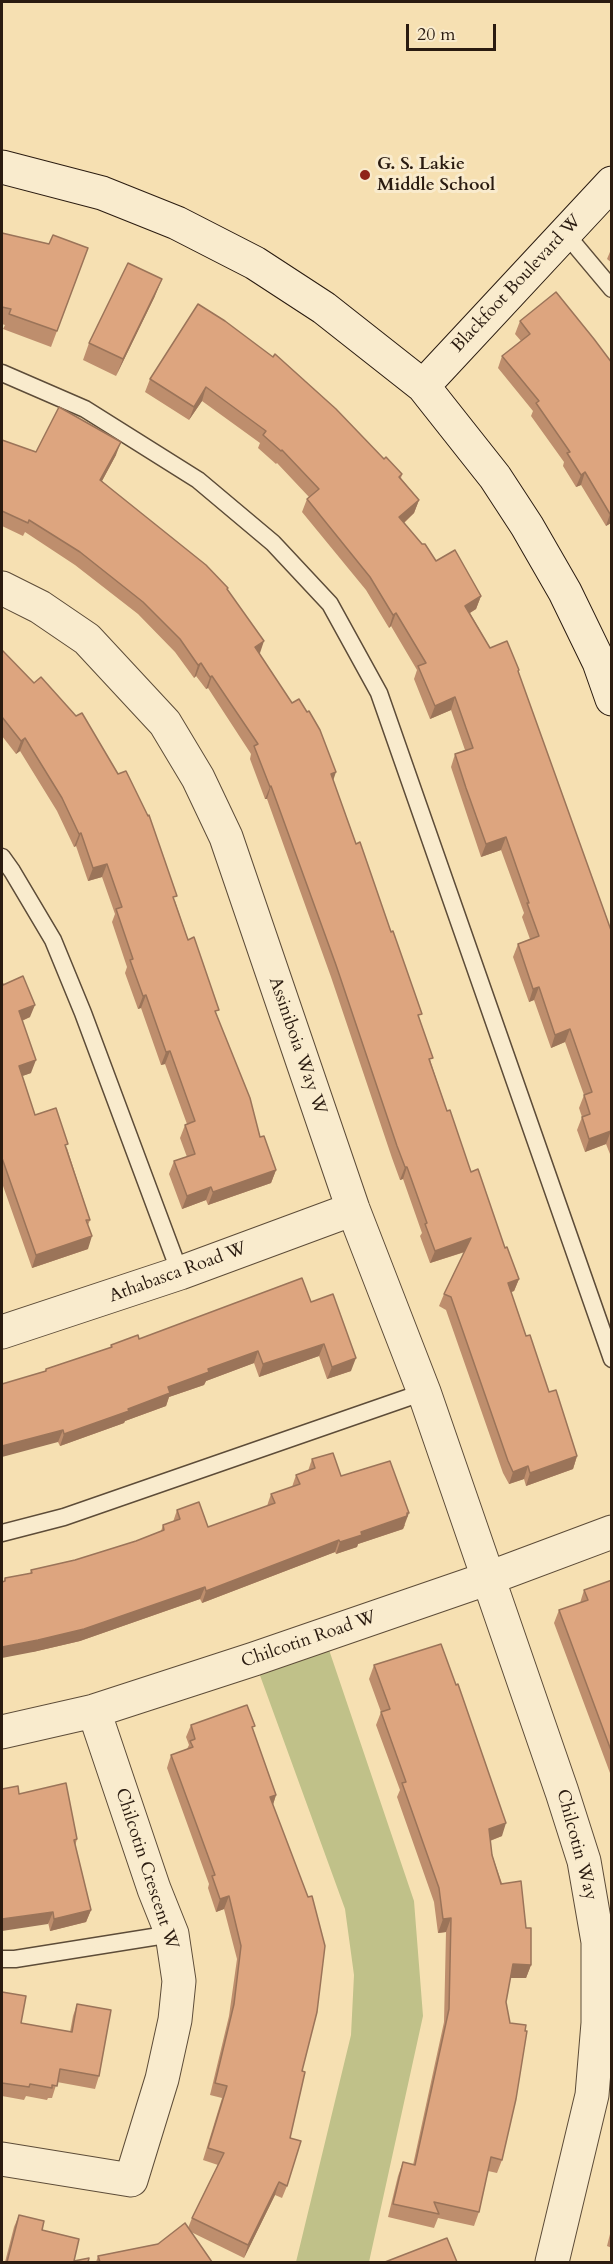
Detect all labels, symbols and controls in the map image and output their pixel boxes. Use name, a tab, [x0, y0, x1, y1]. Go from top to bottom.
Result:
scale bar	[409, 12, 499, 50]
text: 20 m	[417, 22, 456, 47]
place label: G. S. Lakie Middle School	[377, 154, 495, 196]
marker: G. S. Lakie Middle School	[358, 168, 372, 182]
street label: Blackfoot Boulevard W	[448, 211, 586, 357]
street label: Assiniboia Way W	[263, 974, 331, 1118]
street label: Athabasca Road W	[106, 1238, 250, 1308]
street label: Chilcotin Road W	[239, 1607, 379, 1673]
street label: Chilcotin Crescent W	[110, 1786, 182, 1952]
street label: Chilcotin Way	[551, 1787, 601, 1903]

